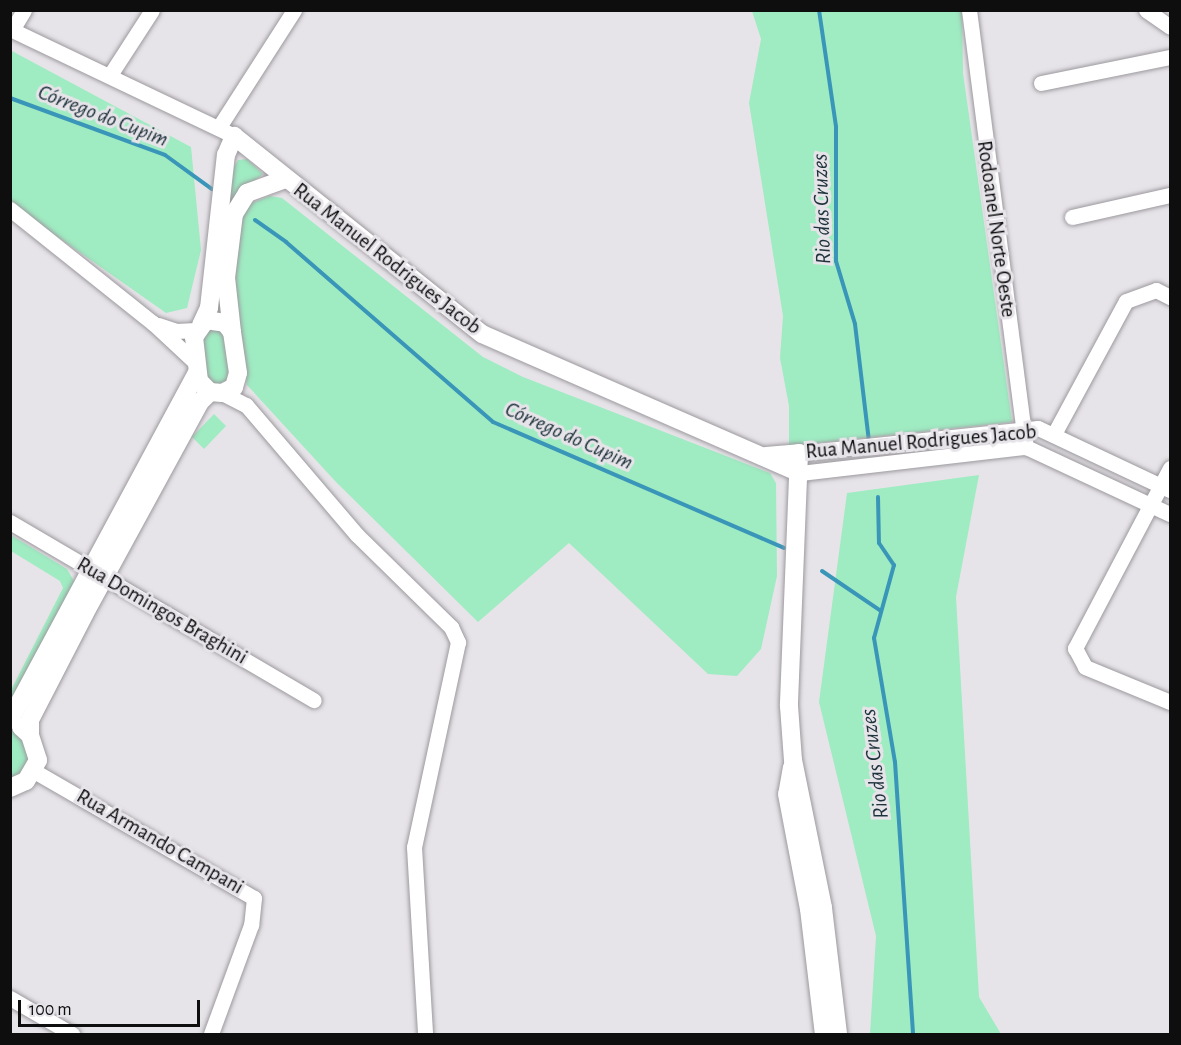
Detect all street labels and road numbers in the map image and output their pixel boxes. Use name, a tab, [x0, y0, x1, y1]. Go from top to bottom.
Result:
street label: Rodoanel Norte Oeste	[971, 139, 1021, 319]
street label: Rua Manuel Rodrigues Jacob	[288, 178, 486, 340]
street label: Rua Manuel Rodrigues Jacob	[805, 419, 1037, 465]
street label: Rua Domingos Braghini	[72, 552, 252, 670]
street label: Rua Armando Campani	[72, 784, 248, 900]

